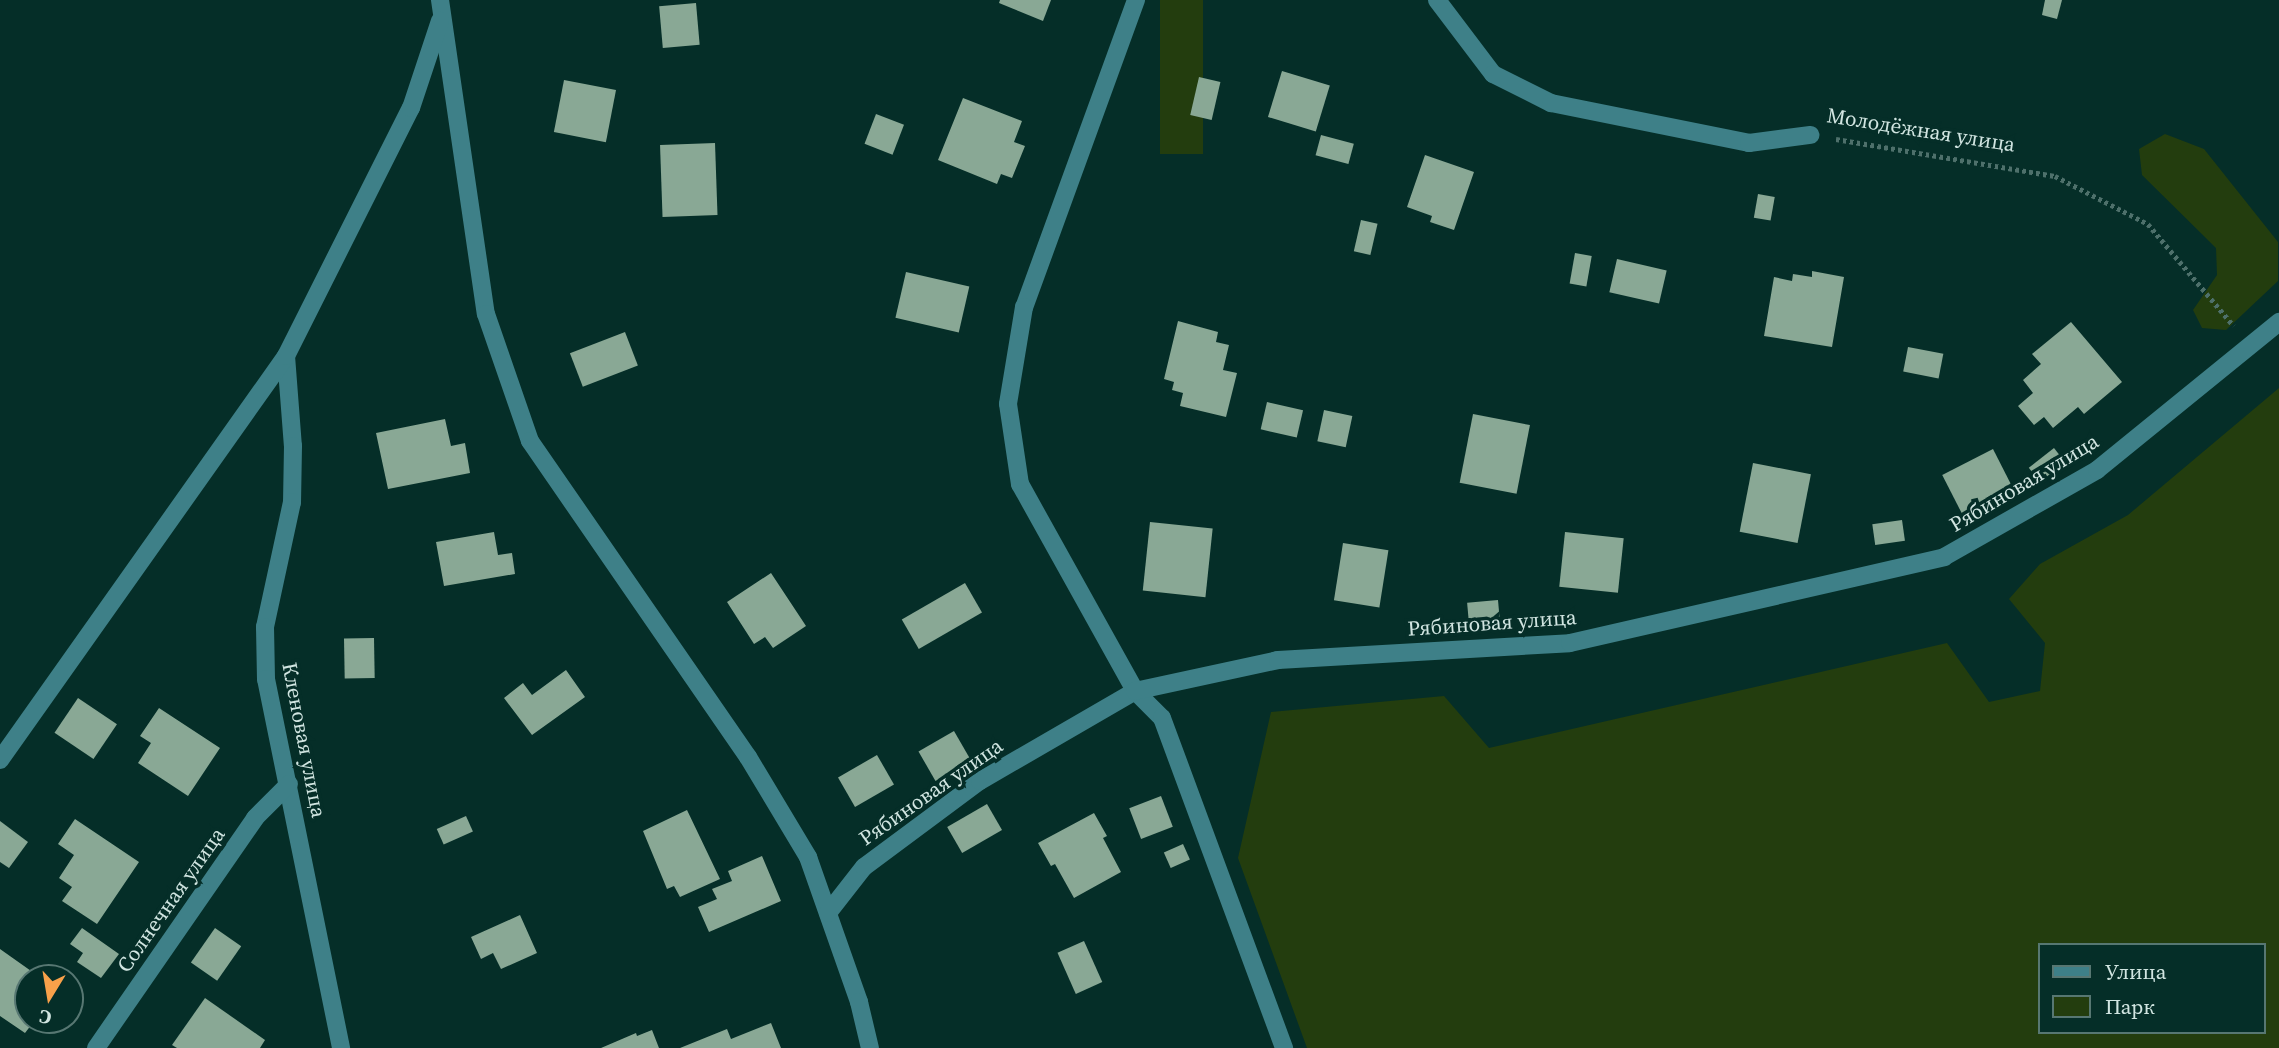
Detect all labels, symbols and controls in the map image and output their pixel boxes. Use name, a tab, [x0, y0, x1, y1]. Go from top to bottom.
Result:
street label: Молодёжная улица	[1825, 103, 2017, 157]
street label: Рябиновая улица	[1945, 429, 2103, 537]
street label: Рябиновая улица	[1407, 605, 1577, 641]
street label: Кленовая улица	[277, 660, 331, 820]
street label: Рябиновая улица	[854, 733, 1008, 851]
street label: Солнечная улица	[112, 823, 230, 977]
legend	[2038, 943, 2265, 1034]
text: Улица	[2105, 957, 2166, 986]
north arrow	[14, 964, 84, 1034]
text: Парк	[2105, 992, 2155, 1021]
text: С	[37, 1004, 54, 1032]

